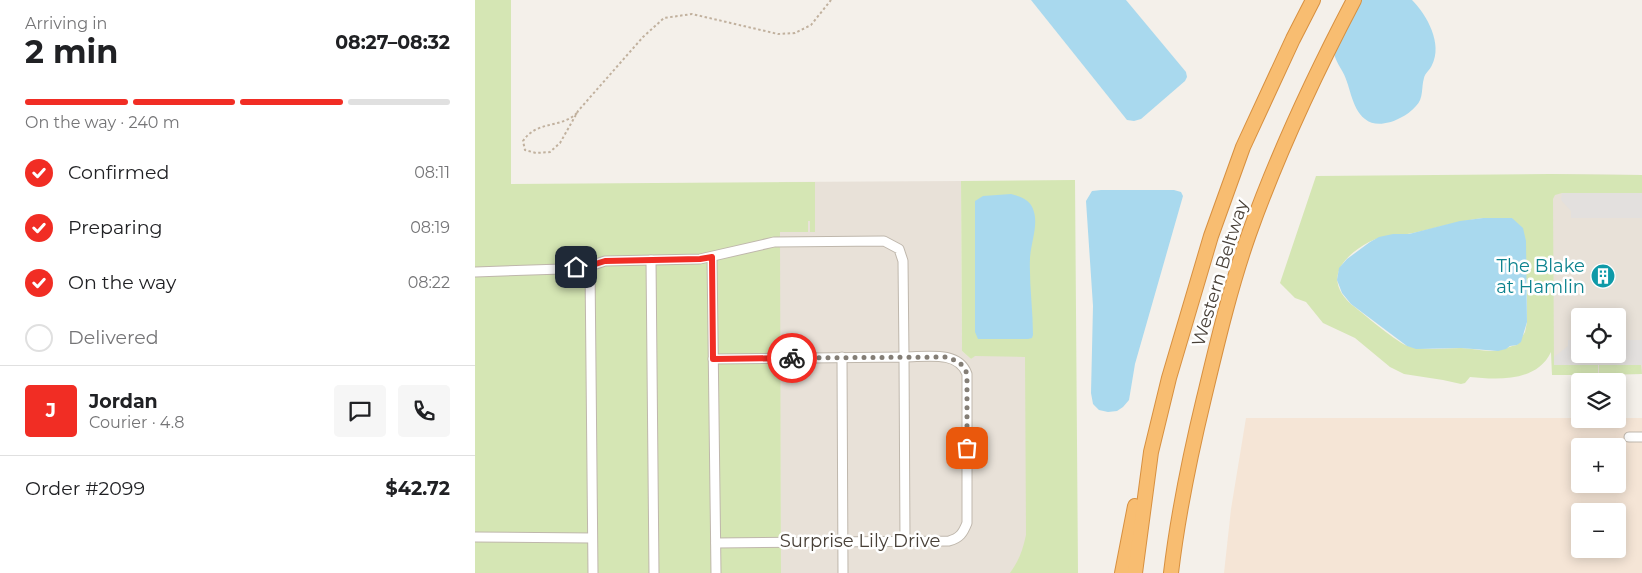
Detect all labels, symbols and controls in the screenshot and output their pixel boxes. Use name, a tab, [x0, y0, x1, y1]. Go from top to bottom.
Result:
text: Arriving in	[25, 14, 107, 33]
text: 08:27–08:32	[335, 31, 450, 54]
text: 2 min	[25, 32, 118, 71]
text: On the way · 240 m	[25, 113, 180, 132]
icon: check	[25, 159, 53, 187]
text: Confirmed	[68, 161, 169, 184]
text: 08:11	[414, 163, 450, 182]
street label: Western Beltway	[1187, 197, 1253, 349]
icon: check	[25, 214, 53, 242]
text: Preparing	[68, 216, 163, 239]
text: 08:19	[410, 218, 450, 237]
pin	[555, 246, 597, 288]
icon: home	[562, 253, 590, 281]
place label: The Blake at Hamlin	[1496, 255, 1585, 298]
building icon: The Blake at Hamlin	[1590, 263, 1616, 289]
icon: check	[25, 269, 53, 297]
text: On the way	[68, 271, 176, 294]
text: 08:22	[408, 273, 450, 292]
map controls	[1571, 308, 1626, 558]
button: locate	[1571, 308, 1626, 363]
text: Delivered	[68, 326, 159, 349]
courier	[767, 333, 817, 383]
icon: bike	[778, 344, 806, 372]
button: layers	[1571, 373, 1626, 428]
button: chat	[334, 385, 386, 437]
button: phone	[398, 385, 450, 437]
text: Jordan	[89, 390, 158, 413]
text: J	[46, 399, 56, 422]
text: Courier · 4.8	[89, 413, 185, 432]
pin	[946, 427, 988, 469]
icon: bag	[953, 434, 981, 462]
button: +	[1571, 438, 1626, 493]
text: Order #2099	[25, 477, 145, 500]
text: $42.72	[386, 477, 450, 500]
button: −	[1571, 503, 1626, 558]
street label: Surprise Lily Drive	[780, 530, 940, 552]

